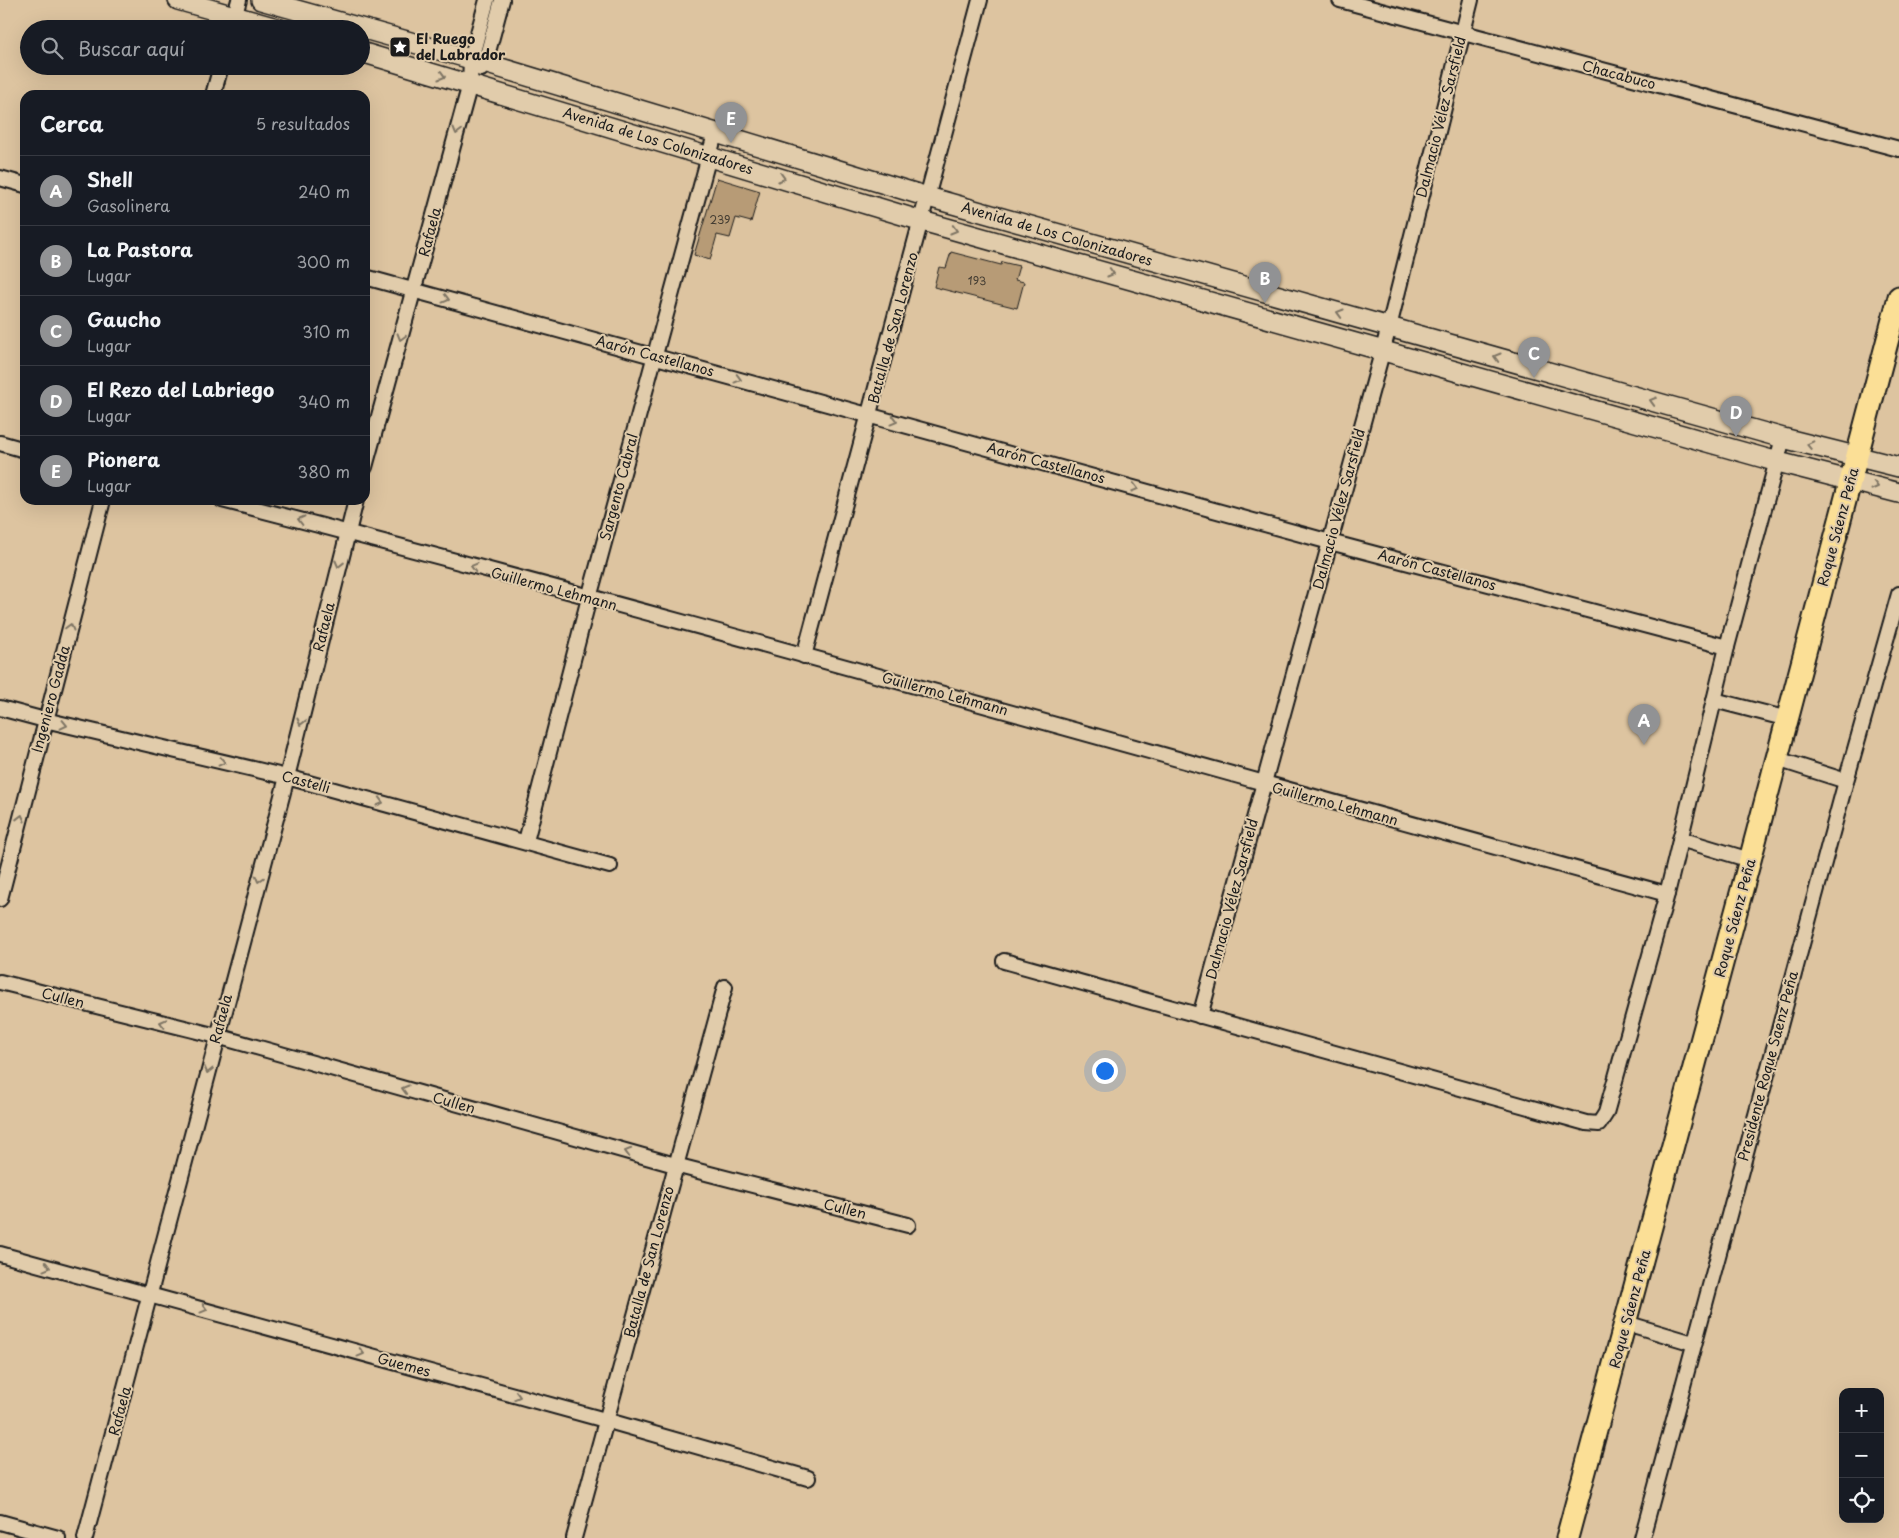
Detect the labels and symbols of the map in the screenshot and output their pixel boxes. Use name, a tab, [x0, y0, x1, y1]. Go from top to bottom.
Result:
place label: El Ruego del Labrador	[416, 28, 506, 65]
street label: Dalmacio Vélez Sarsfield	[1410, 34, 1471, 200]
place icon: El Ruego del Labrador	[388, 35, 412, 59]
street label: Chacabuco	[1580, 55, 1658, 94]
one-way arrow	[437, 70, 445, 80]
street label: Avenida de Los Colonizadores	[560, 102, 756, 179]
pin: E	[715, 102, 747, 143]
one-way arrow	[452, 127, 463, 136]
one-way arrow	[777, 173, 785, 183]
street label: Avenida de Los Colonizadores	[959, 196, 1155, 271]
street label: Rafaela	[413, 204, 446, 259]
house number: 239	[709, 211, 731, 228]
one-way arrow	[950, 224, 958, 234]
street label: Batalla de San Lorenzo	[862, 250, 923, 406]
pin: B	[1249, 262, 1281, 303]
one-way arrow	[1106, 268, 1114, 278]
house number: 193	[968, 272, 986, 289]
one-way arrow	[441, 293, 450, 304]
one-way arrow	[1336, 308, 1345, 319]
street label: Aarón Castellanos	[594, 330, 717, 381]
one-way arrow	[397, 333, 407, 341]
pin: C	[1518, 337, 1550, 378]
one-way arrow	[1493, 353, 1501, 363]
one-way arrow	[733, 373, 741, 383]
pin: D	[1720, 396, 1752, 437]
one-way arrow	[1650, 397, 1658, 407]
one-way arrow	[890, 416, 898, 426]
street label: Dalmacio Vélez Sarsfield	[1307, 426, 1370, 592]
street label: Sargento Cabral	[594, 431, 643, 543]
street label: Aarón Castellanos	[985, 437, 1108, 488]
one-way arrow	[1806, 440, 1814, 450]
street label: Roque Sáenz Peña	[1812, 465, 1864, 589]
one-way arrow	[1870, 481, 1878, 491]
one-way arrow	[1131, 483, 1139, 493]
one-way arrow	[296, 515, 305, 526]
street label: Aarón Castellanos	[1376, 544, 1499, 595]
one-way arrow	[334, 560, 345, 569]
one-way arrow	[470, 562, 479, 573]
street label: Guillermo Lehmann	[489, 562, 620, 615]
street label: Rafaela	[307, 600, 340, 654]
one-way arrow	[64, 623, 74, 631]
street label: Ingeniero Gadda	[26, 643, 75, 755]
street label: Guillermo Lehmann	[880, 667, 1011, 720]
pin: A	[1628, 704, 1660, 745]
one-way arrow	[296, 717, 307, 726]
one-way arrow	[60, 719, 68, 730]
one-way arrow	[218, 756, 227, 767]
street label: Castelli	[279, 765, 333, 798]
street label: Guillermo Lehmann	[1270, 777, 1401, 830]
one-way arrow	[375, 796, 384, 807]
one-way arrow	[15, 814, 25, 822]
street label: Dalmacio Vélez Sarsfield	[1200, 816, 1263, 982]
street label: Roque Sáenz Peña	[1709, 856, 1761, 980]
one-way arrow	[255, 875, 265, 883]
street label: Presidente Roque Saenz Peña	[1732, 968, 1803, 1163]
street label: Cullen	[40, 982, 87, 1013]
street label: Rafaela	[204, 991, 237, 1046]
one-way arrow	[159, 1018, 168, 1029]
your location	[1092, 1058, 1118, 1084]
one-way arrow	[203, 1065, 214, 1074]
one-way arrow	[401, 1084, 409, 1094]
street label: Cullen	[430, 1086, 478, 1119]
one-way arrow	[625, 1147, 633, 1157]
street label: Batalla de San Lorenzo	[618, 1184, 679, 1340]
street label: Cullen	[822, 1193, 869, 1224]
street label: Roque Sáenz Peña	[1604, 1247, 1656, 1371]
one-way arrow	[43, 1261, 52, 1272]
one-way arrow	[199, 1304, 207, 1314]
one-way arrow	[356, 1347, 364, 1357]
street label: Guemes	[375, 1347, 433, 1382]
street label: Rafaela	[103, 1383, 136, 1438]
one-way arrow	[513, 1390, 521, 1400]

